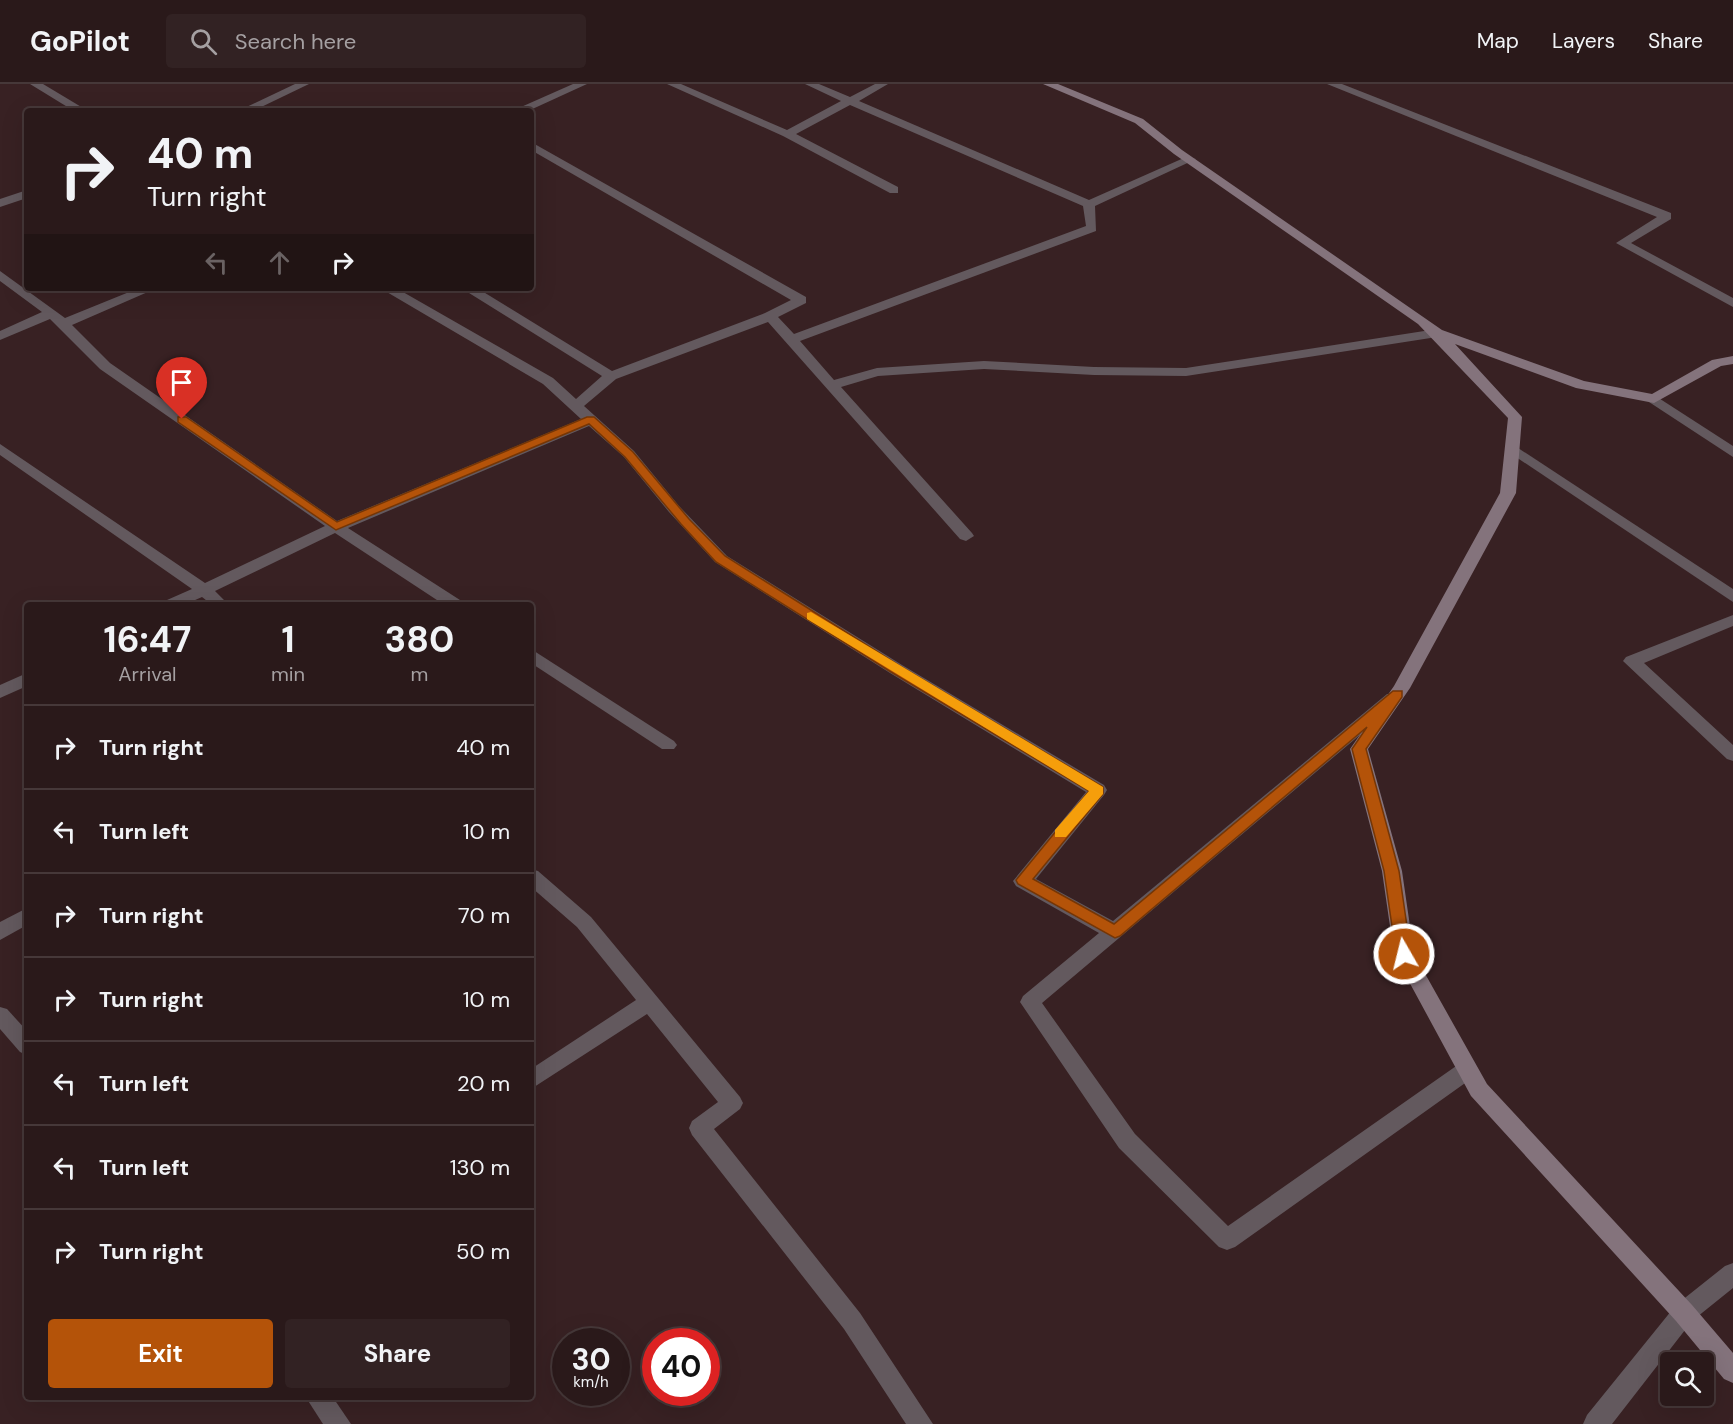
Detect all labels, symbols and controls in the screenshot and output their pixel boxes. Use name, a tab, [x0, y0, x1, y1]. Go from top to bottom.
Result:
search box	[166, 14, 586, 68]
text: GoPilot	[30, 23, 130, 60]
icon: search	[187, 25, 220, 58]
text: Search here	[235, 27, 356, 56]
text: Map	[1477, 27, 1519, 55]
text: Layers	[1552, 27, 1615, 55]
text: Share	[1648, 27, 1703, 55]
text: 40 m	[147, 126, 253, 181]
icon: right	[48, 132, 126, 210]
text: Turn right	[147, 179, 267, 214]
icon: left	[200, 246, 233, 279]
icon: ahead	[263, 246, 296, 279]
icon: right	[326, 246, 359, 279]
pin	[156, 357, 207, 419]
icon: arrive	[165, 366, 198, 399]
text: 16:47	[104, 616, 191, 663]
text: 1	[281, 616, 295, 663]
text: 380	[385, 616, 454, 663]
text: Arrival	[118, 661, 177, 687]
text: min	[271, 661, 305, 687]
text: m	[411, 661, 428, 687]
icon: right	[48, 731, 81, 764]
text: Turn right	[99, 733, 204, 762]
text: 40 m	[456, 733, 510, 762]
icon: left	[48, 815, 81, 848]
text: Turn left	[99, 817, 189, 846]
text: 10 m	[463, 817, 510, 846]
icon: right	[48, 899, 81, 932]
text: Turn right	[99, 901, 204, 930]
text: 70 m	[458, 901, 510, 930]
position arrow	[1372, 922, 1436, 986]
icon: right	[48, 983, 81, 1016]
text: Turn right	[99, 985, 204, 1014]
text: 10 m	[463, 985, 510, 1014]
icon: left	[48, 1067, 81, 1100]
text: Turn left	[99, 1069, 189, 1098]
text: 20 m	[457, 1069, 510, 1098]
icon: left	[48, 1151, 81, 1184]
text: Turn left	[99, 1153, 189, 1182]
text: 130 m	[450, 1153, 510, 1182]
icon: right	[48, 1235, 81, 1268]
text: Turn right	[99, 1237, 204, 1266]
text: 50 m	[456, 1237, 510, 1266]
button: Exit	[48, 1319, 273, 1388]
button: Share	[285, 1319, 510, 1388]
speed limit sign: 40	[642, 1328, 720, 1406]
text: 30	[571, 1340, 611, 1379]
map controls	[1660, 1352, 1714, 1406]
button: search	[1660, 1352, 1714, 1406]
text: km/h	[573, 1372, 609, 1392]

